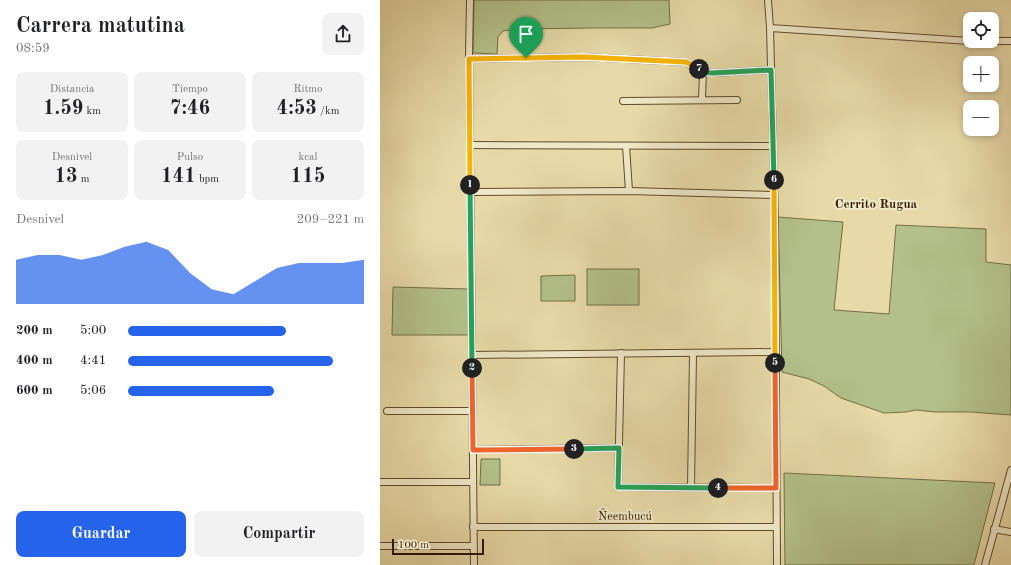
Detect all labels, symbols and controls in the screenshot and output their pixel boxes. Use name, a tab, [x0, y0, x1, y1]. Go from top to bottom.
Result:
map controls	[963, 12, 999, 136]
button: locate	[963, 12, 999, 48]
button: share	[322, 13, 364, 55]
text: Carrera matutina	[16, 15, 185, 37]
pin	[509, 17, 543, 58]
icon: arrive	[515, 23, 537, 45]
text: 08:59	[16, 42, 50, 55]
button: +	[963, 56, 999, 92]
pin: 7	[689, 59, 709, 79]
text: 7	[696, 63, 702, 74]
text: Distancia	[50, 84, 94, 95]
text: Tiempo	[172, 84, 208, 95]
text: Ritmo	[294, 84, 322, 95]
text: 1.59	[43, 99, 83, 119]
text: 7:46	[170, 99, 210, 119]
text: 4:53	[277, 99, 317, 119]
button: −	[963, 100, 999, 136]
text: km	[83, 106, 101, 117]
text: /km	[317, 106, 339, 117]
text: Desnivel	[52, 152, 92, 163]
text: Pulso	[177, 152, 203, 163]
text: kcal	[299, 152, 317, 163]
text: 13	[54, 167, 78, 187]
text: 141	[161, 167, 196, 187]
text: 115	[291, 167, 325, 187]
pin: 6	[764, 170, 784, 190]
text: m	[78, 174, 90, 185]
text: bpm	[196, 174, 219, 185]
text: 6	[771, 174, 777, 185]
pin: 1	[460, 175, 480, 195]
text: 1	[467, 179, 473, 190]
district label: Cerrito Rugua	[835, 198, 918, 211]
text: Desnivel	[16, 213, 64, 226]
text: 209–221 m	[297, 213, 364, 226]
text: 200 m	[16, 324, 53, 337]
text: 5:00	[80, 324, 106, 337]
pin: 5	[765, 353, 785, 373]
text: 400 m	[16, 354, 53, 367]
text: 4:41	[80, 354, 106, 367]
text: 5	[772, 357, 778, 368]
pin: 2	[462, 358, 482, 378]
text: 2	[469, 362, 475, 373]
text: 600 m	[16, 384, 53, 397]
text: 5:06	[80, 384, 106, 397]
pin: 3	[564, 439, 584, 459]
text: 3	[571, 443, 577, 454]
pin: 4	[708, 478, 728, 498]
text: 4	[715, 482, 721, 493]
street label: Ñeembucú	[598, 508, 653, 523]
button: Guardar	[16, 511, 186, 557]
button: Compartir	[194, 511, 364, 557]
scale bar	[392, 537, 484, 556]
text: 100 m	[398, 540, 429, 551]

